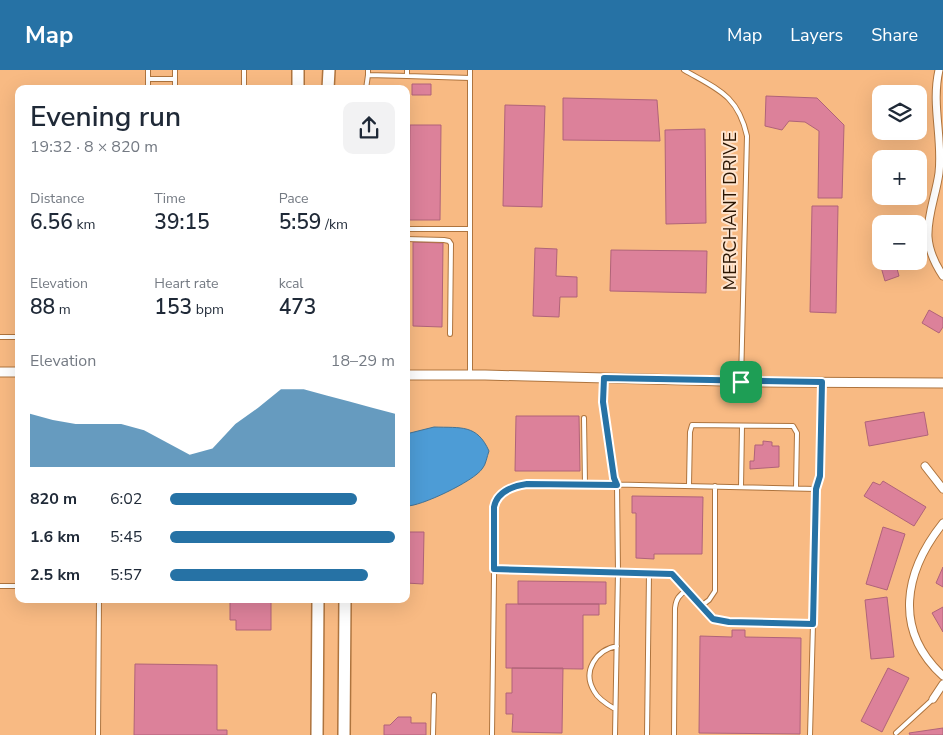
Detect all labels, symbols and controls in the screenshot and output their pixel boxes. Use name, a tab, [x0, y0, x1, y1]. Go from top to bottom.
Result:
text: Map	[25, 19, 73, 51]
text: Map	[727, 23, 762, 47]
text: Layers	[790, 23, 843, 47]
text: Share	[871, 23, 918, 47]
map controls	[872, 85, 927, 270]
button: layers	[872, 85, 927, 140]
text: Evening run	[30, 98, 181, 136]
button: share	[343, 102, 395, 154]
street label: MERCHANT DRIVE	[718, 132, 742, 290]
text: 19:32 · 8 × 820 m	[30, 136, 158, 158]
button: +	[872, 150, 927, 205]
text: Distance	[30, 189, 84, 208]
text: Time	[154, 189, 185, 208]
text: Pace	[279, 189, 308, 208]
text: 6.56	[30, 208, 73, 236]
text: 39:15	[154, 208, 210, 236]
text: 5:59	[279, 208, 321, 236]
text: km	[73, 215, 95, 234]
text: /km	[321, 215, 348, 234]
button: −	[872, 215, 927, 270]
text: Elevation	[30, 274, 88, 293]
text: Heart rate	[154, 274, 218, 293]
text: kcal	[279, 274, 303, 293]
text: 88	[30, 293, 55, 321]
text: 153	[154, 293, 192, 321]
text: 473	[279, 293, 316, 321]
text: m	[55, 300, 71, 319]
text: bpm	[192, 300, 224, 319]
text: Elevation	[30, 350, 96, 372]
text: 18–29 m	[331, 350, 395, 372]
pin	[720, 361, 762, 403]
icon: arrive	[727, 368, 755, 396]
text: 820 m	[30, 488, 77, 510]
text: 6:02	[110, 488, 142, 510]
text: 1.6 km	[30, 526, 80, 548]
text: 5:45	[110, 526, 142, 548]
text: 2.5 km	[30, 564, 80, 586]
text: 5:57	[110, 564, 142, 586]

